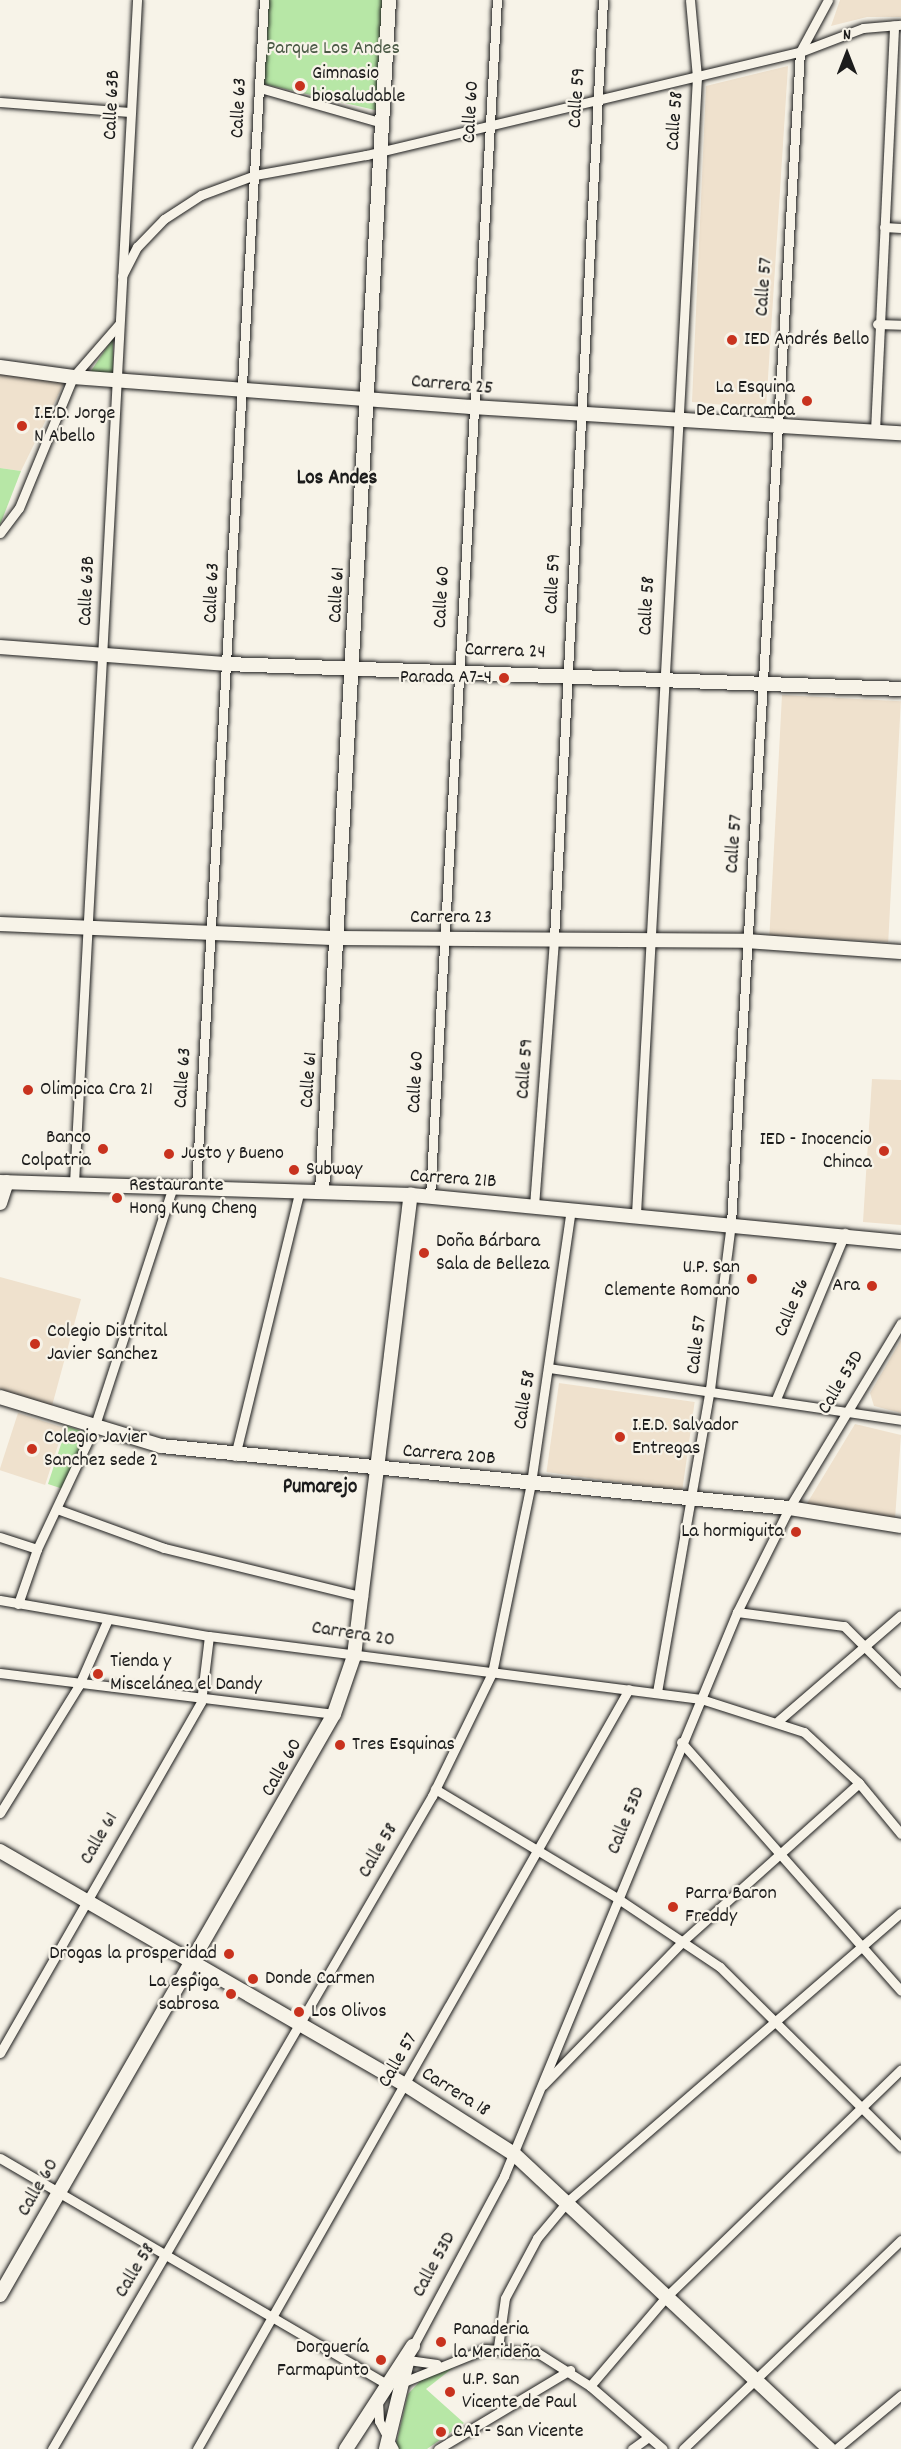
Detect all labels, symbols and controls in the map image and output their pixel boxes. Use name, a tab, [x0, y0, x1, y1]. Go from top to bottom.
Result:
north arrow	[817, 24, 877, 84]
text: N	[843, 24, 851, 47]
park label: Parque Los Andes	[266, 37, 400, 61]
place label: Gimnasio biosaludable	[312, 62, 405, 109]
street label: Calle 59	[564, 67, 592, 129]
street label: Calle 63B	[99, 69, 127, 141]
street label: Calle 63	[226, 77, 254, 139]
marker: Gimnasio biosaludable	[293, 79, 307, 93]
street label: Calle 60	[458, 80, 486, 144]
street label: Calle 58	[662, 91, 690, 151]
street label: Calle 57	[751, 257, 779, 317]
place label: IED Andrés Bello	[744, 328, 869, 352]
marker: IED Andrés Bello	[725, 333, 739, 347]
street label: Carrera 25	[410, 370, 494, 402]
place label: La Esquina De Carramba	[696, 377, 795, 424]
marker: La Esquina De Carramba	[800, 394, 814, 408]
place label: I.E.D. Jorge N Abello	[34, 402, 115, 449]
marker: I.E.D. Jorge N Abello	[15, 419, 29, 433]
district label: Los Andes	[297, 466, 377, 492]
street label: Calle 59	[540, 553, 568, 615]
street label: Calle 63B	[74, 555, 102, 627]
street label: Calle 63	[199, 562, 227, 624]
street label: Calle 60	[429, 565, 457, 629]
street label: Calle 61	[325, 566, 351, 624]
street label: Calle 58	[634, 576, 662, 636]
street label: Carrera 24	[464, 639, 546, 665]
place label: Parada A7-4	[400, 666, 492, 690]
marker: Parada A7-4	[497, 671, 511, 685]
street label: Calle 57	[721, 814, 749, 874]
street label: Carrera 23	[410, 906, 492, 930]
street label: Calle 59	[512, 1038, 540, 1100]
street label: Calle 63	[170, 1047, 198, 1109]
street label: Calle 60	[403, 1050, 431, 1114]
street label: Calle 61	[296, 1051, 324, 1109]
place label: Olimpica Cra 21	[40, 1078, 153, 1102]
marker: Olimpica Cra 21	[21, 1083, 35, 1097]
place label: Banco Colpatria	[21, 1126, 91, 1173]
place label: IED - Inocencio Chinca	[759, 1128, 872, 1175]
marker: Banco Colpatria	[96, 1142, 110, 1156]
place label: Justo y Bueno	[181, 1142, 284, 1166]
marker: IED - Inocencio Chinca	[877, 1144, 891, 1158]
marker: Justo y Bueno	[162, 1147, 176, 1161]
place label: Subway	[306, 1158, 362, 1182]
marker: Subway	[287, 1163, 301, 1177]
street label: Carrera 21B	[409, 1165, 497, 1195]
place label: Restaurante Hong Kung Cheng	[129, 1174, 257, 1221]
marker: Restaurante Hong Kung Cheng	[110, 1191, 124, 1205]
place label: Doña Bárbara Sala de Belleza	[436, 1230, 549, 1277]
marker: Doña Bárbara Sala de Belleza	[417, 1246, 431, 1260]
place label: U.P. San Clemente Romano	[604, 1256, 740, 1303]
marker: U.P. San Clemente Romano	[745, 1272, 759, 1286]
place label: Ara	[832, 1274, 860, 1298]
street label: Calle 56	[770, 1275, 816, 1341]
marker: Ara	[865, 1279, 879, 1293]
street label: Calle 57	[682, 1314, 714, 1376]
place label: Colegio Distrital Javier Sanchez	[47, 1320, 168, 1367]
marker: Colegio Distrital Javier Sanchez	[28, 1337, 42, 1351]
street label: Calle 53D	[814, 1347, 870, 1419]
street label: Calle 58	[509, 1369, 543, 1431]
place label: I.E.D. Salvador Entregas	[632, 1414, 739, 1461]
place label: Colegio Javier Sanchez sede 2	[44, 1426, 158, 1473]
marker: I.E.D. Salvador Entregas	[613, 1430, 627, 1444]
street label: Carrera 20B	[401, 1440, 497, 1472]
marker: Colegio Javier Sanchez sede 2	[25, 1442, 39, 1456]
district label: Pumarejo	[283, 1475, 357, 1501]
place label: La hormiguita	[681, 1520, 784, 1544]
marker: La hormiguita	[789, 1525, 803, 1539]
street label: Carrera 20	[310, 1617, 396, 1653]
place label: Tienda y Miscelánea el Dandy	[110, 1650, 262, 1697]
marker: Tienda y Miscelánea el Dandy	[91, 1667, 105, 1681]
place label: Tres Esquinas	[352, 1733, 455, 1757]
street label: Calle 60	[257, 1735, 309, 1801]
marker: Tres Esquinas	[333, 1738, 347, 1752]
street label: Calle 53D	[603, 1784, 651, 1858]
street label: Calle 61	[76, 1809, 124, 1869]
street label: Calle 58	[354, 1819, 404, 1883]
place label: Parra Baron Freddy	[685, 1883, 777, 1930]
marker: Parra Baron Freddy	[666, 1900, 680, 1914]
place label: Drogas la prosperidad	[49, 1942, 217, 1966]
marker: Drogas la prosperidad	[222, 1947, 236, 1961]
place label: Donde Carmen	[265, 1967, 375, 1991]
place label: La espiga sabrosa	[149, 1970, 219, 2017]
marker: Donde Carmen	[246, 1972, 260, 1986]
marker: La espiga sabrosa	[224, 1987, 238, 2001]
place label: Los Olivos	[311, 2000, 387, 2024]
marker: Los Olivos	[292, 2005, 306, 2019]
street label: Calle 57	[374, 2029, 424, 2093]
street label: Carrera 18	[416, 2063, 494, 2123]
street label: Calle 60	[13, 2155, 65, 2221]
street label: Calle 53D	[408, 2228, 462, 2302]
street label: Calle 58	[110, 2239, 162, 2303]
place label: Panaderia la Merideña	[453, 2318, 540, 2365]
marker: Panaderia la Merideña	[434, 2335, 448, 2349]
place label: Dorguería Farmapunto	[277, 2336, 369, 2383]
marker: Dorguería Farmapunto	[374, 2353, 388, 2367]
place label: U.P. San Vicente de Paul	[462, 2368, 577, 2415]
marker: U.P. San Vicente de Paul	[443, 2385, 457, 2399]
place label: CAI - San Vicente	[453, 2420, 584, 2444]
marker: CAI - San Vicente	[434, 2425, 448, 2439]

